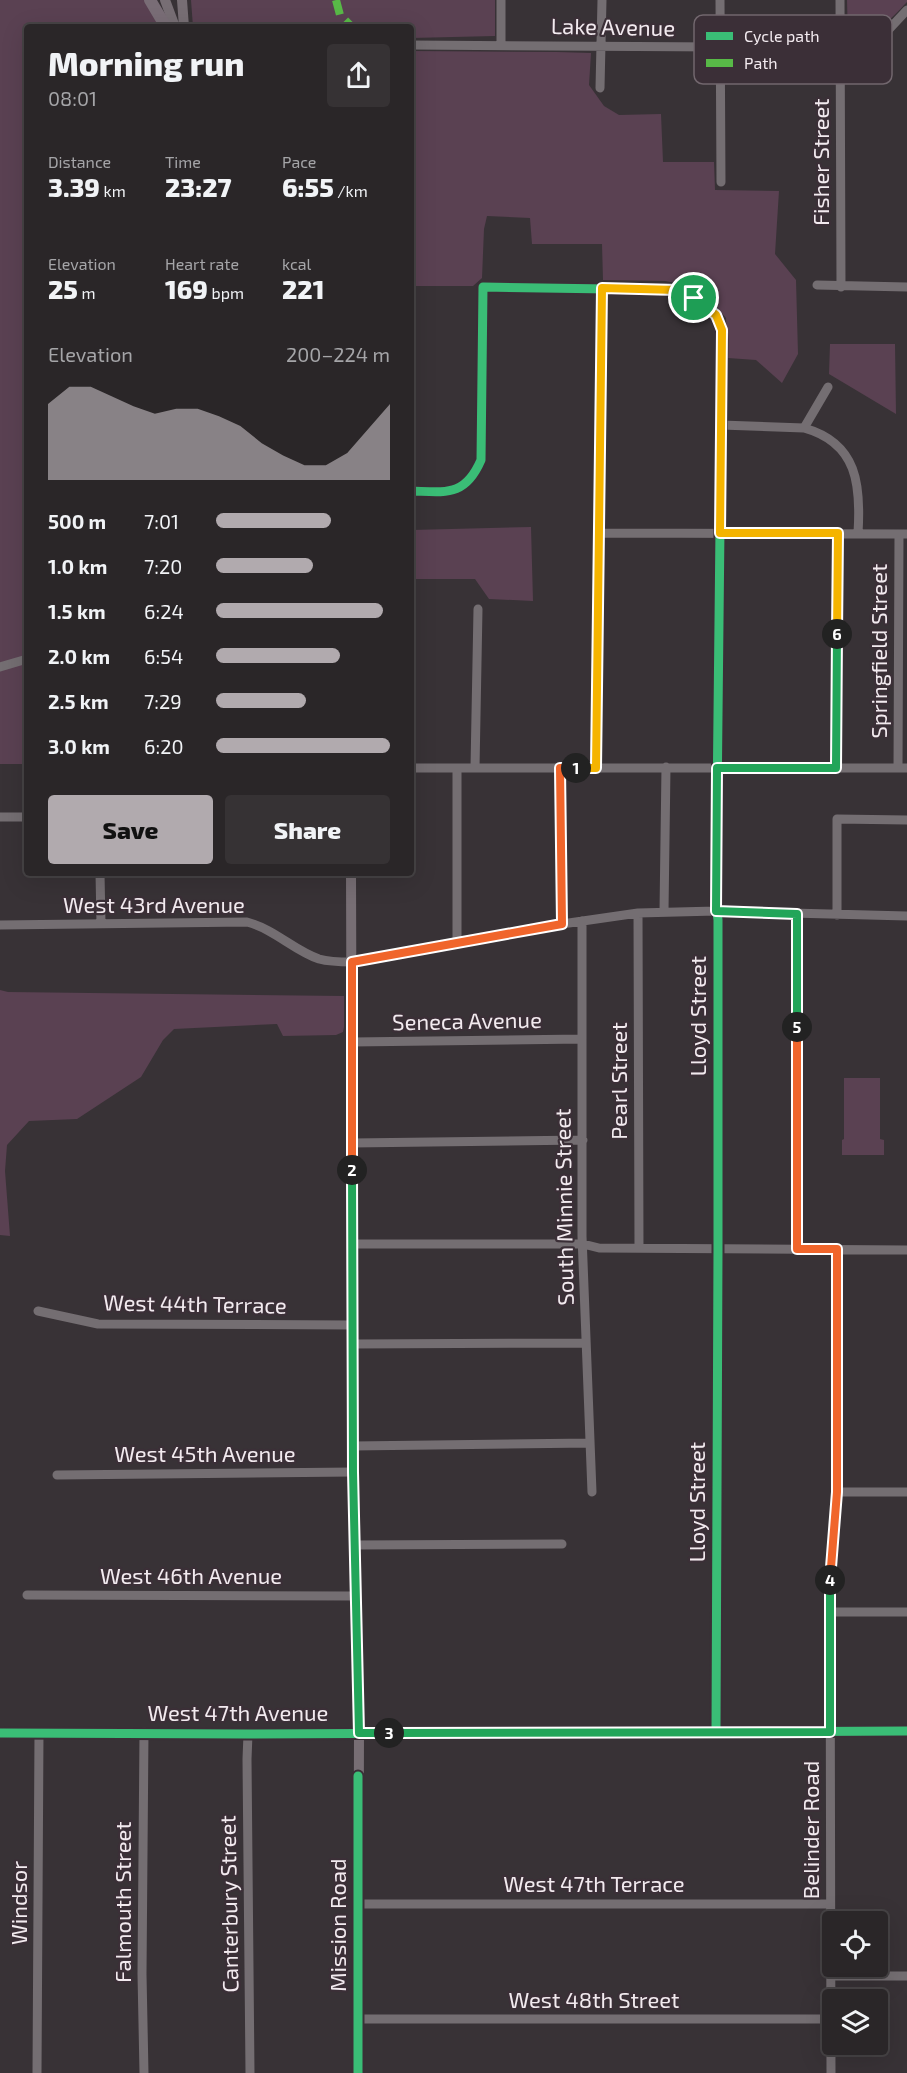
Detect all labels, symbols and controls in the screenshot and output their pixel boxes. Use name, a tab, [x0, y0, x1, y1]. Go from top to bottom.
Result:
street label: Lake Avenue	[551, 12, 675, 40]
legend	[694, 15, 892, 84]
text: Cycle path	[744, 26, 820, 45]
text: Morning run	[48, 43, 245, 83]
button: share	[327, 44, 390, 107]
text: Path	[744, 53, 778, 72]
text: 08:01	[48, 86, 97, 110]
street label: Fisher Street	[807, 98, 833, 226]
text: Distance	[48, 152, 111, 171]
text: Time	[165, 152, 201, 171]
text: Pace	[282, 152, 316, 171]
text: 3.39	[48, 171, 100, 202]
text: 23:27	[165, 171, 232, 202]
text: 6:55	[282, 171, 334, 202]
text: km	[100, 181, 126, 200]
text: /km	[334, 181, 368, 200]
text: Elevation	[48, 254, 116, 273]
text: Heart rate	[165, 254, 239, 273]
text: kcal	[282, 254, 311, 273]
pin	[668, 272, 719, 323]
text: 25	[48, 273, 78, 304]
text: 169	[165, 273, 208, 304]
text: 221	[282, 273, 324, 304]
icon: arrive	[677, 281, 710, 314]
text: m	[78, 283, 96, 302]
text: bpm	[208, 283, 244, 302]
text: Elevation	[48, 342, 133, 366]
text: 200–224 m	[286, 342, 390, 366]
text: 500 m	[48, 509, 106, 533]
text: 7:01	[144, 509, 179, 533]
text: 1.0 km	[48, 554, 107, 578]
text: 7:20	[144, 554, 182, 578]
street label: Springfield Street	[865, 564, 891, 738]
text: 1.5 km	[48, 599, 106, 623]
text: 6:24	[144, 599, 184, 623]
pin: 6	[822, 619, 852, 649]
text: 6	[832, 624, 842, 643]
text: 2.0 km	[48, 644, 110, 668]
text: 6:54	[144, 644, 183, 668]
text: 2.5 km	[48, 689, 109, 713]
text: 7:29	[144, 689, 182, 713]
text: 3.0 km	[48, 734, 110, 758]
text: 6:20	[144, 734, 183, 758]
pin: 1	[561, 753, 591, 783]
text: 1	[573, 758, 579, 777]
button: Save	[48, 795, 213, 864]
button: Share	[225, 795, 390, 864]
street label: West 43rd Avenue	[63, 891, 245, 917]
street label: Lloyd Street	[684, 956, 710, 1076]
street label: Seneca Avenue	[392, 1006, 542, 1034]
pin: 5	[782, 1012, 812, 1042]
text: 5	[793, 1017, 801, 1036]
street label: Pearl Street	[605, 1022, 631, 1140]
street label: South Minnie Street	[548, 1108, 578, 1306]
pin: 2	[337, 1155, 367, 1185]
text: 2	[347, 1160, 357, 1179]
street label: West 44th Terrace	[103, 1288, 287, 1318]
street label: West 45th Avenue	[114, 1440, 296, 1466]
street label: Lloyd Street	[683, 1442, 709, 1562]
street label: West 46th Avenue	[100, 1562, 282, 1588]
pin: 4	[815, 1565, 845, 1595]
text: 4	[825, 1570, 835, 1589]
street label: West 47th Avenue	[148, 1699, 328, 1725]
pin: 3	[374, 1718, 404, 1748]
text: 3	[384, 1723, 394, 1742]
street label: Belinder Road	[797, 1761, 823, 1899]
street label: Canterbury Street	[213, 1815, 243, 1993]
street label: Falmouth Street	[109, 1821, 135, 1983]
street label: Mission Road	[324, 1858, 350, 1992]
street label: Windsor	[5, 1861, 31, 1945]
street label: West 47th Terrace	[503, 1870, 685, 1896]
map controls	[822, 1911, 888, 2055]
button: locate	[822, 1911, 888, 1977]
street label: West 48th Street	[509, 1986, 679, 2012]
button: layers	[822, 1989, 888, 2055]

